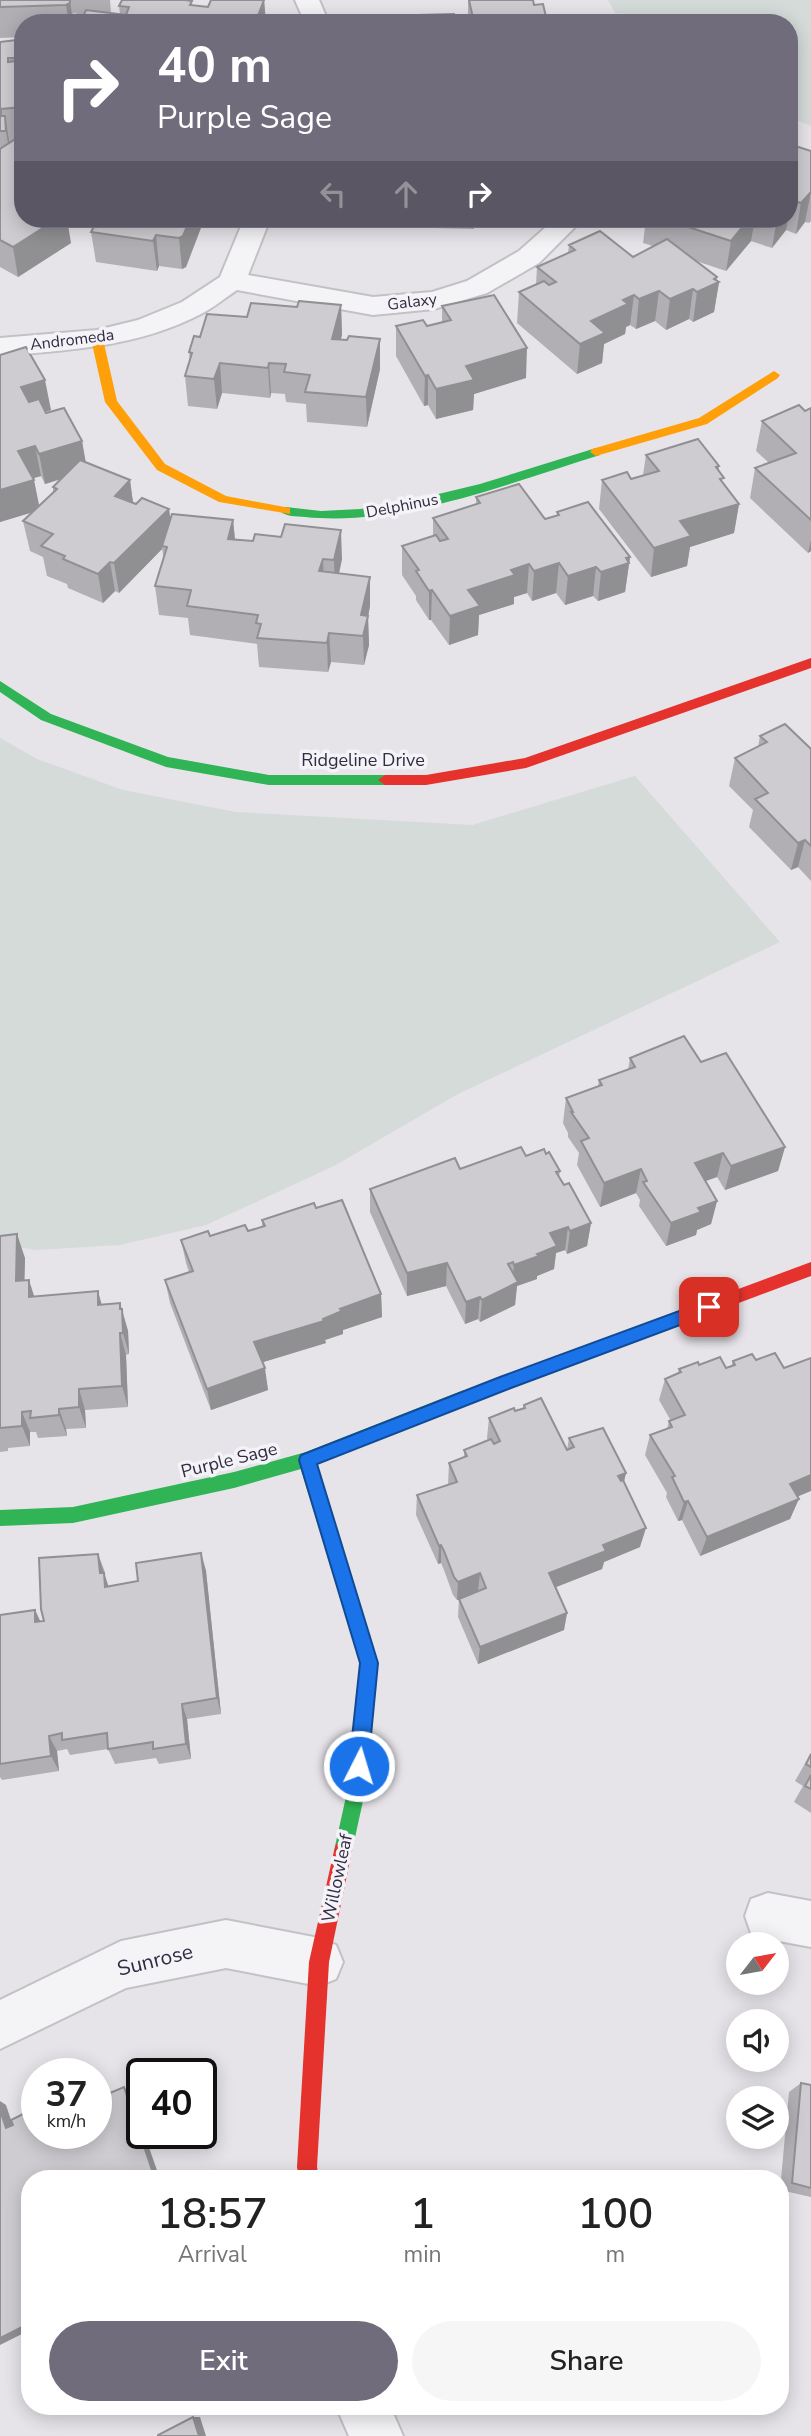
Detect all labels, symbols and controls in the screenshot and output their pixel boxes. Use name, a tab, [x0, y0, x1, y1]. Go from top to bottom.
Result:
text: 40 m	[157, 32, 272, 99]
icon: right	[42, 42, 133, 133]
text: Purple Sage	[157, 96, 332, 139]
icon: left	[314, 175, 352, 213]
icon: ahead	[387, 175, 425, 213]
icon: right	[460, 175, 498, 213]
street label: Galaxy	[386, 288, 439, 316]
street label: Andromeda	[29, 324, 115, 356]
street label: Delphinus	[364, 488, 440, 524]
street label: Ridgeline Drive	[301, 748, 425, 772]
pin	[679, 1277, 739, 1337]
icon: arrive	[690, 1288, 728, 1326]
street label: Purple Sage	[178, 1436, 280, 1484]
position arrow	[322, 1729, 396, 1803]
street label: Willowleaf	[316, 1831, 358, 1924]
north arrow	[726, 1932, 789, 1995]
map controls	[726, 1932, 789, 2149]
street label: Sunrose	[114, 1937, 196, 1983]
button: sound	[726, 2009, 789, 2072]
speed limit sign: 40	[126, 2058, 217, 2149]
text: 37	[45, 2071, 88, 2118]
button: layers	[726, 2086, 789, 2149]
text: km/h	[47, 2109, 86, 2133]
text: 18:57	[157, 2186, 268, 2243]
text: 1	[410, 2186, 435, 2243]
text: 100	[577, 2186, 653, 2243]
text: Arrival	[178, 2239, 247, 2270]
text: min	[404, 2239, 442, 2270]
text: m	[605, 2239, 625, 2270]
button: Exit	[49, 2321, 398, 2401]
button: Share	[412, 2321, 761, 2401]

